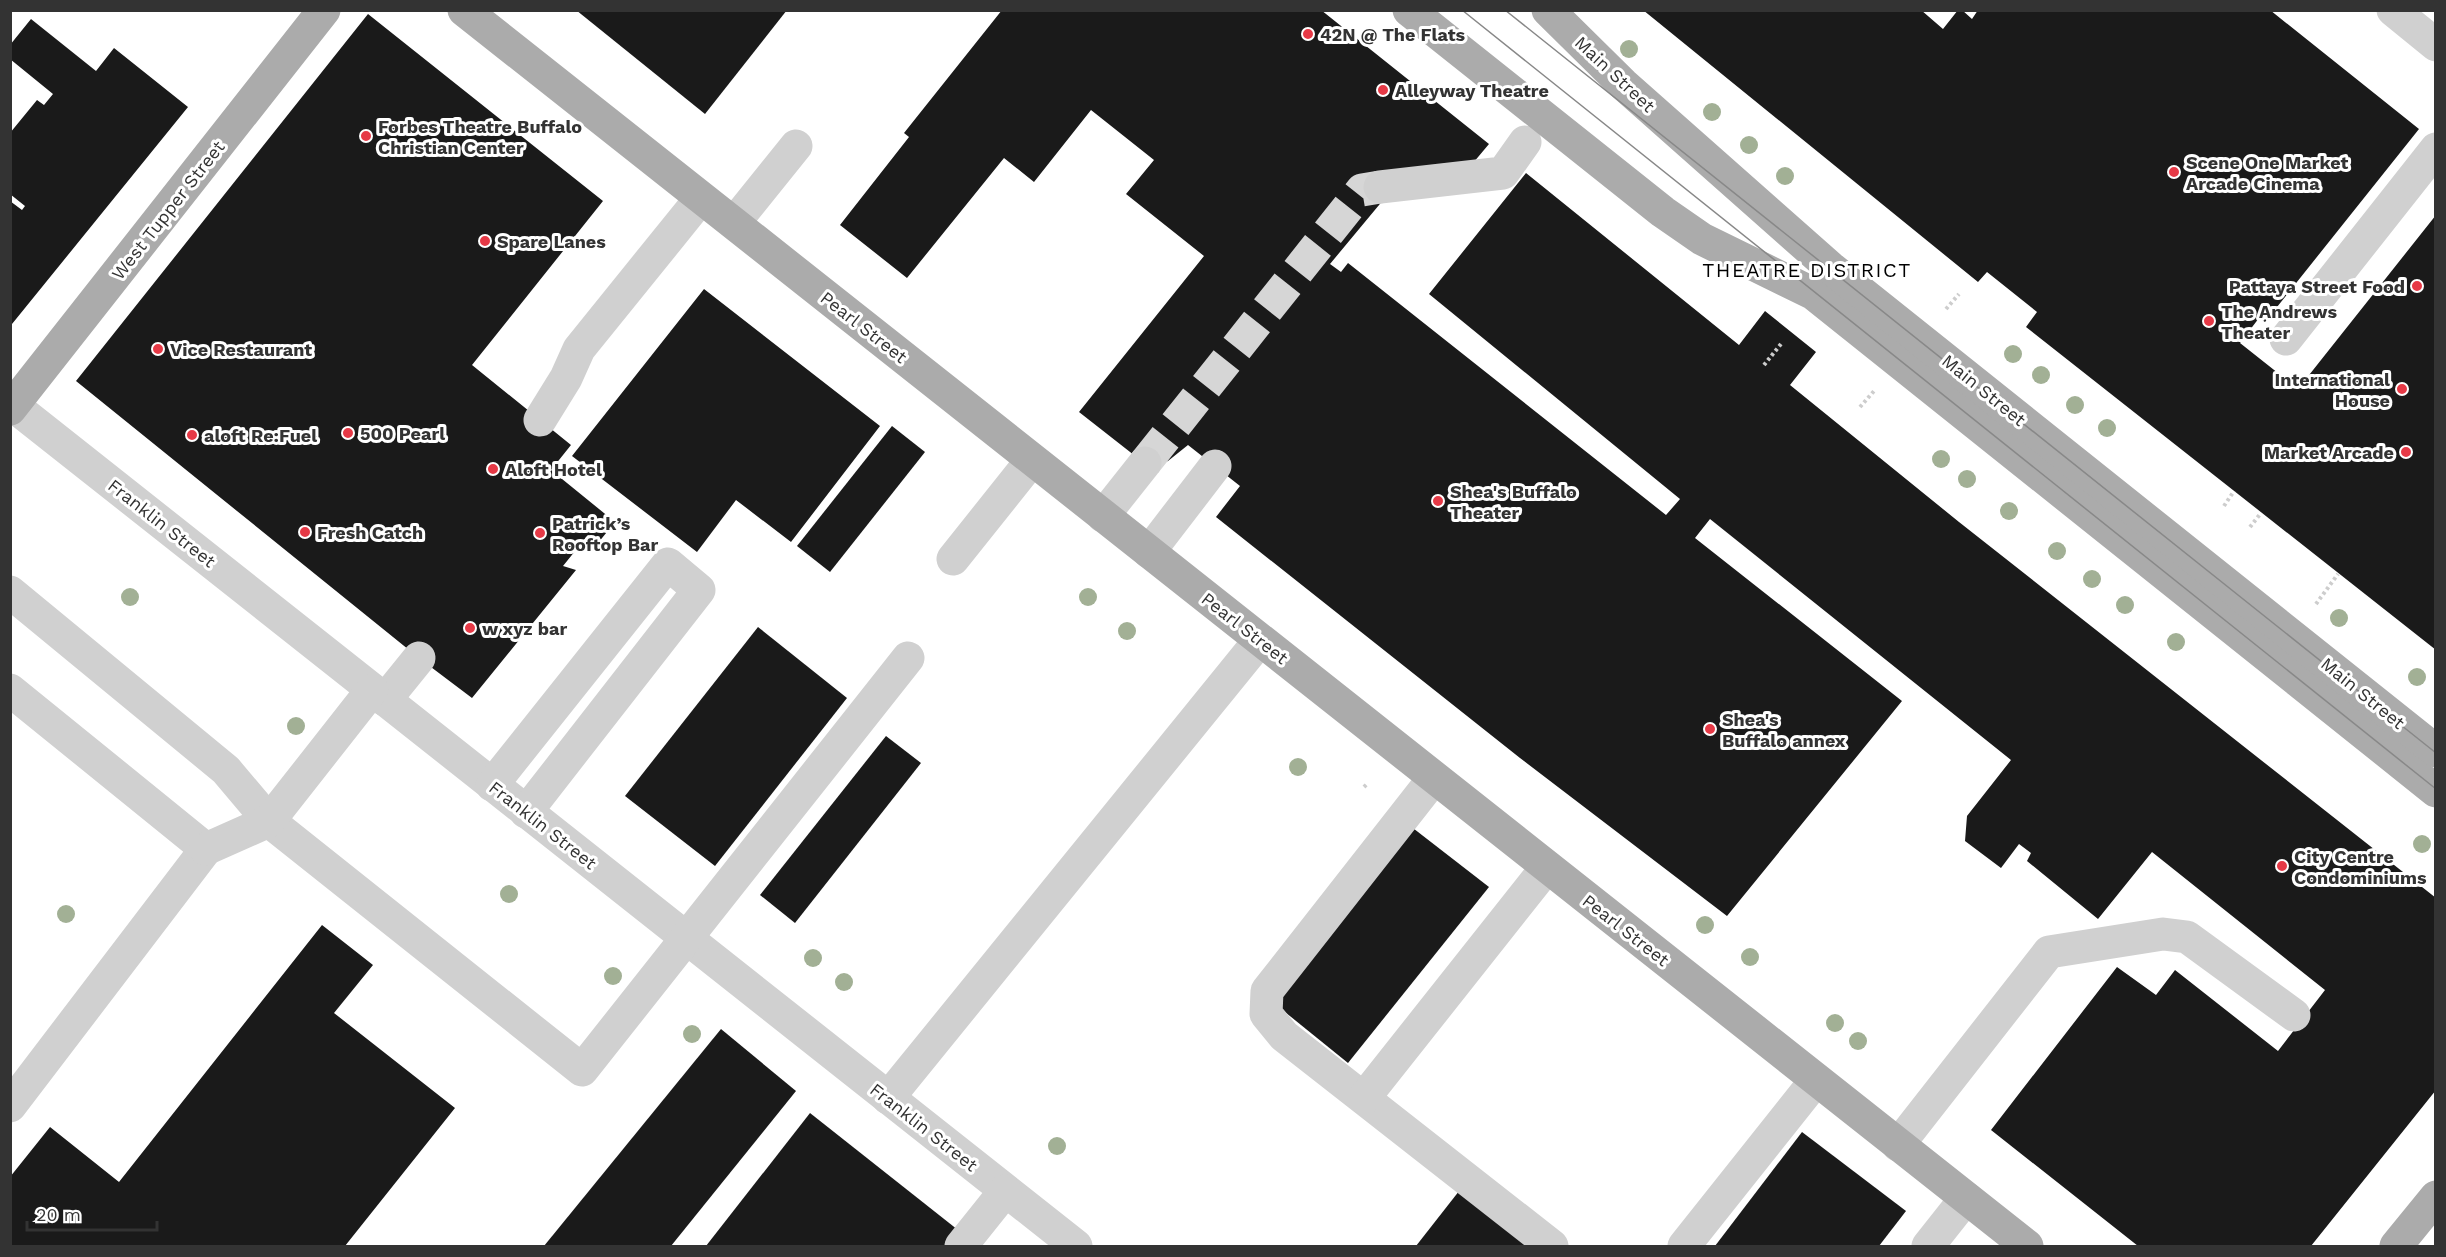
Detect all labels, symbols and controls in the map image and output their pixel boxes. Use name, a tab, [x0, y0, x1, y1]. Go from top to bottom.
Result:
place label: 42N @ The Flats	[1320, 24, 1466, 45]
marker: 42N @ The Flats	[1301, 27, 1315, 41]
street label: Main Street	[1571, 32, 1660, 117]
place label: Alleyway Theatre	[1395, 80, 1549, 101]
marker: Alleyway Theatre	[1376, 83, 1390, 97]
place label: Forbes Theatre Buffalo Christian Center	[378, 116, 582, 158]
marker: Forbes Theatre Buffalo Christian Center	[359, 129, 373, 143]
street label: West Tupper Street	[107, 136, 229, 284]
place label: Scene One Market Arcade Cinema	[2186, 152, 2348, 194]
marker: Scene One Market Arcade Cinema	[2167, 165, 2181, 179]
place label: Spare Lanes	[497, 231, 606, 252]
marker: Spare Lanes	[478, 234, 492, 248]
district label: THEATRE DISTRICT	[1702, 258, 1912, 282]
place label: Pattaya Street Food	[2229, 276, 2405, 297]
marker: Pattaya Street Food	[2410, 279, 2424, 293]
street label: Pearl Street	[817, 287, 912, 368]
place label: The Andrews Theater	[2221, 301, 2337, 343]
marker: The Andrews Theater	[2202, 314, 2216, 328]
place label: Vice Restaurant	[170, 339, 312, 360]
marker: Vice Restaurant	[151, 342, 165, 356]
street label: Main Street	[1938, 350, 2030, 430]
place label: International House	[2275, 369, 2390, 411]
marker: International House	[2395, 382, 2409, 396]
place label: 500 Pearl	[360, 423, 445, 444]
place label: aloft Re:Fuel	[204, 425, 317, 446]
marker: 500 Pearl	[341, 426, 355, 440]
marker: aloft Re:Fuel	[185, 428, 199, 442]
place label: Market Arcade	[2264, 442, 2394, 463]
marker: Market Arcade	[2399, 445, 2413, 459]
place label: Aloft Hotel	[505, 459, 602, 480]
marker: Aloft Hotel	[486, 462, 500, 476]
street label: Franklin Street	[104, 475, 220, 572]
place label: Shea's Buffalo Theater	[1450, 481, 1577, 523]
marker: Shea's Buffalo Theater	[1431, 494, 1445, 508]
place label: Patrick’s Rooftop Bar	[552, 513, 658, 555]
place label: Fresh Catch	[317, 522, 423, 543]
marker: Fresh Catch	[298, 525, 312, 539]
marker: Patrick’s Rooftop Bar	[533, 526, 547, 540]
street label: Pearl Street	[1198, 588, 1293, 669]
place label: w xyz bar	[482, 618, 567, 639]
marker: w xyz bar	[463, 621, 477, 635]
street label: Main Street	[2317, 653, 2409, 733]
place label: Shea's Buffalo annex	[1722, 709, 1846, 751]
marker: Shea's Buffalo annex	[1703, 722, 1717, 736]
street label: Franklin Street	[485, 777, 601, 874]
place label: City Centre Condominiums	[2294, 846, 2427, 888]
marker: City Centre Condominiums	[2275, 859, 2289, 873]
street label: Pearl Street	[1579, 890, 1674, 971]
street label: Franklin Street	[866, 1079, 982, 1176]
scale bar	[27, 1194, 158, 1232]
text: 20 m	[36, 1204, 81, 1225]

